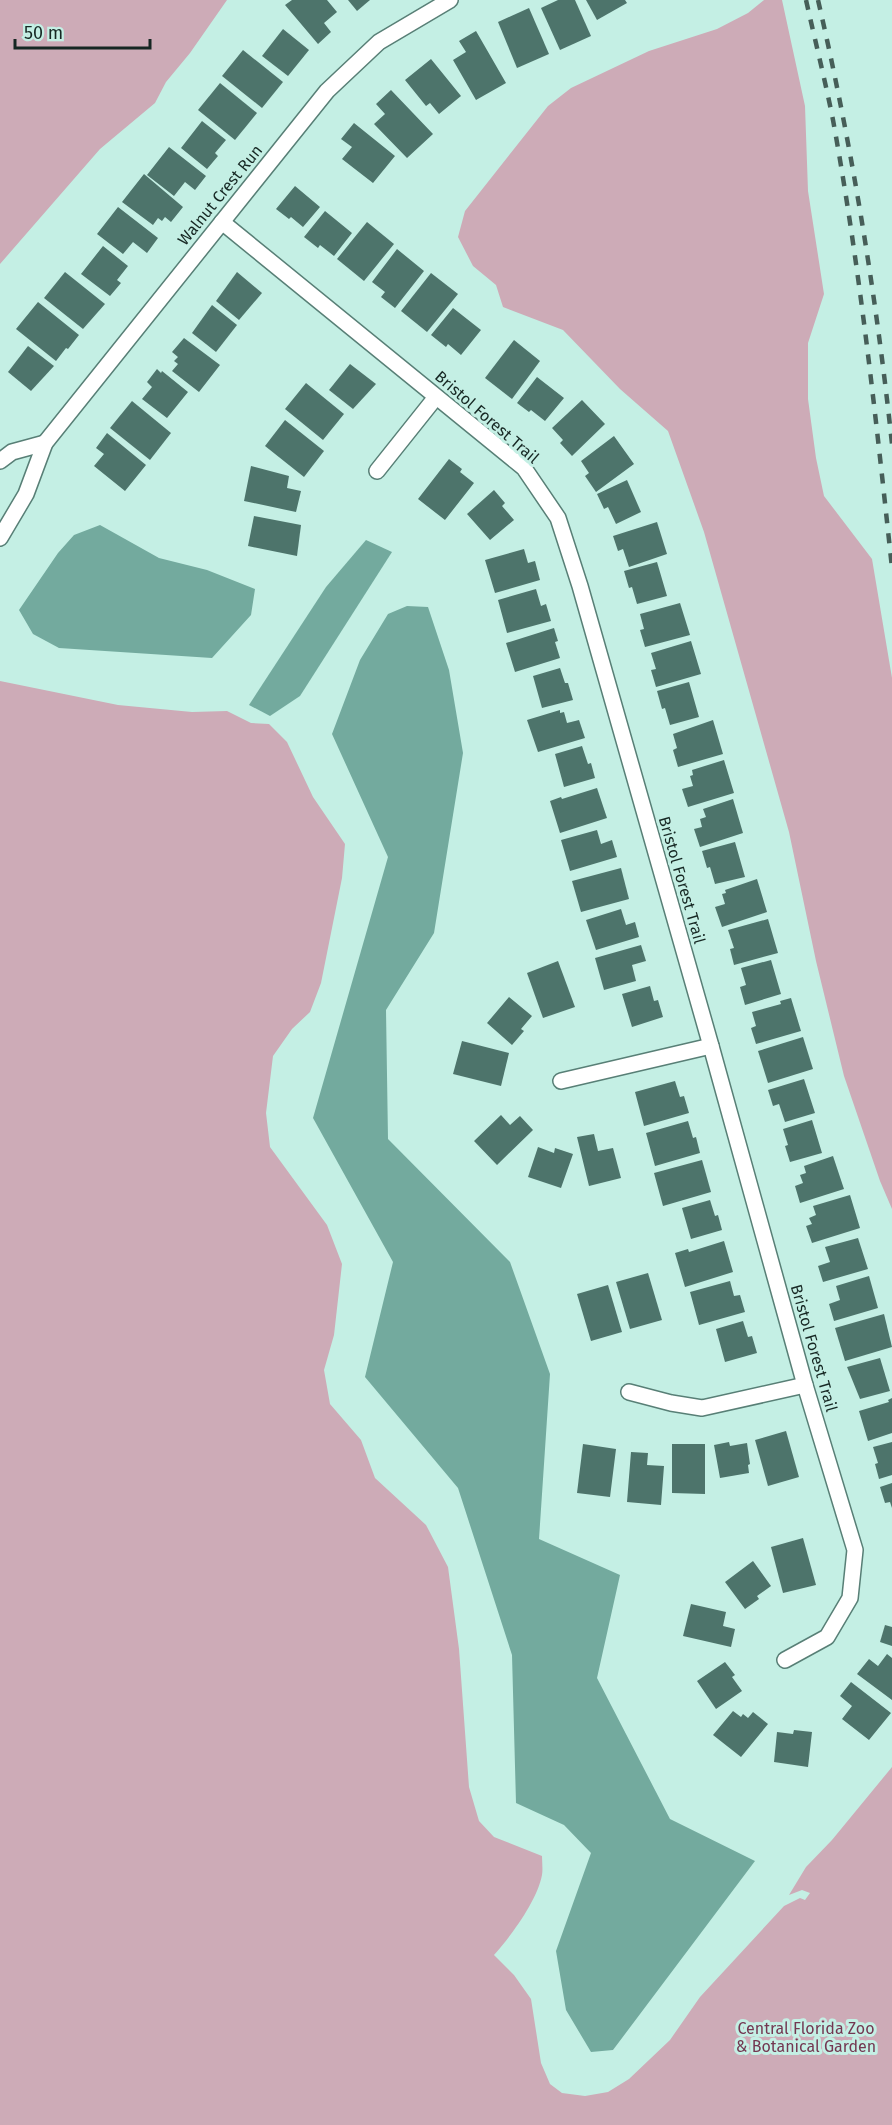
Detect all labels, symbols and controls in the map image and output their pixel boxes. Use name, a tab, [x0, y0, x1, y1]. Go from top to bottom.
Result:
scale bar	[15, 12, 150, 50]
text: 50 m	[24, 22, 63, 44]
street label: Walnut Crest Run	[174, 141, 266, 249]
street label: Bristol Forest Trail	[431, 367, 543, 468]
street label: Bristol Forest Trail	[655, 814, 709, 946]
street label: Bristol Forest Trail	[787, 1282, 841, 1414]
park label: Central Florida Zoo & Botanical Garden	[736, 2019, 876, 2056]

